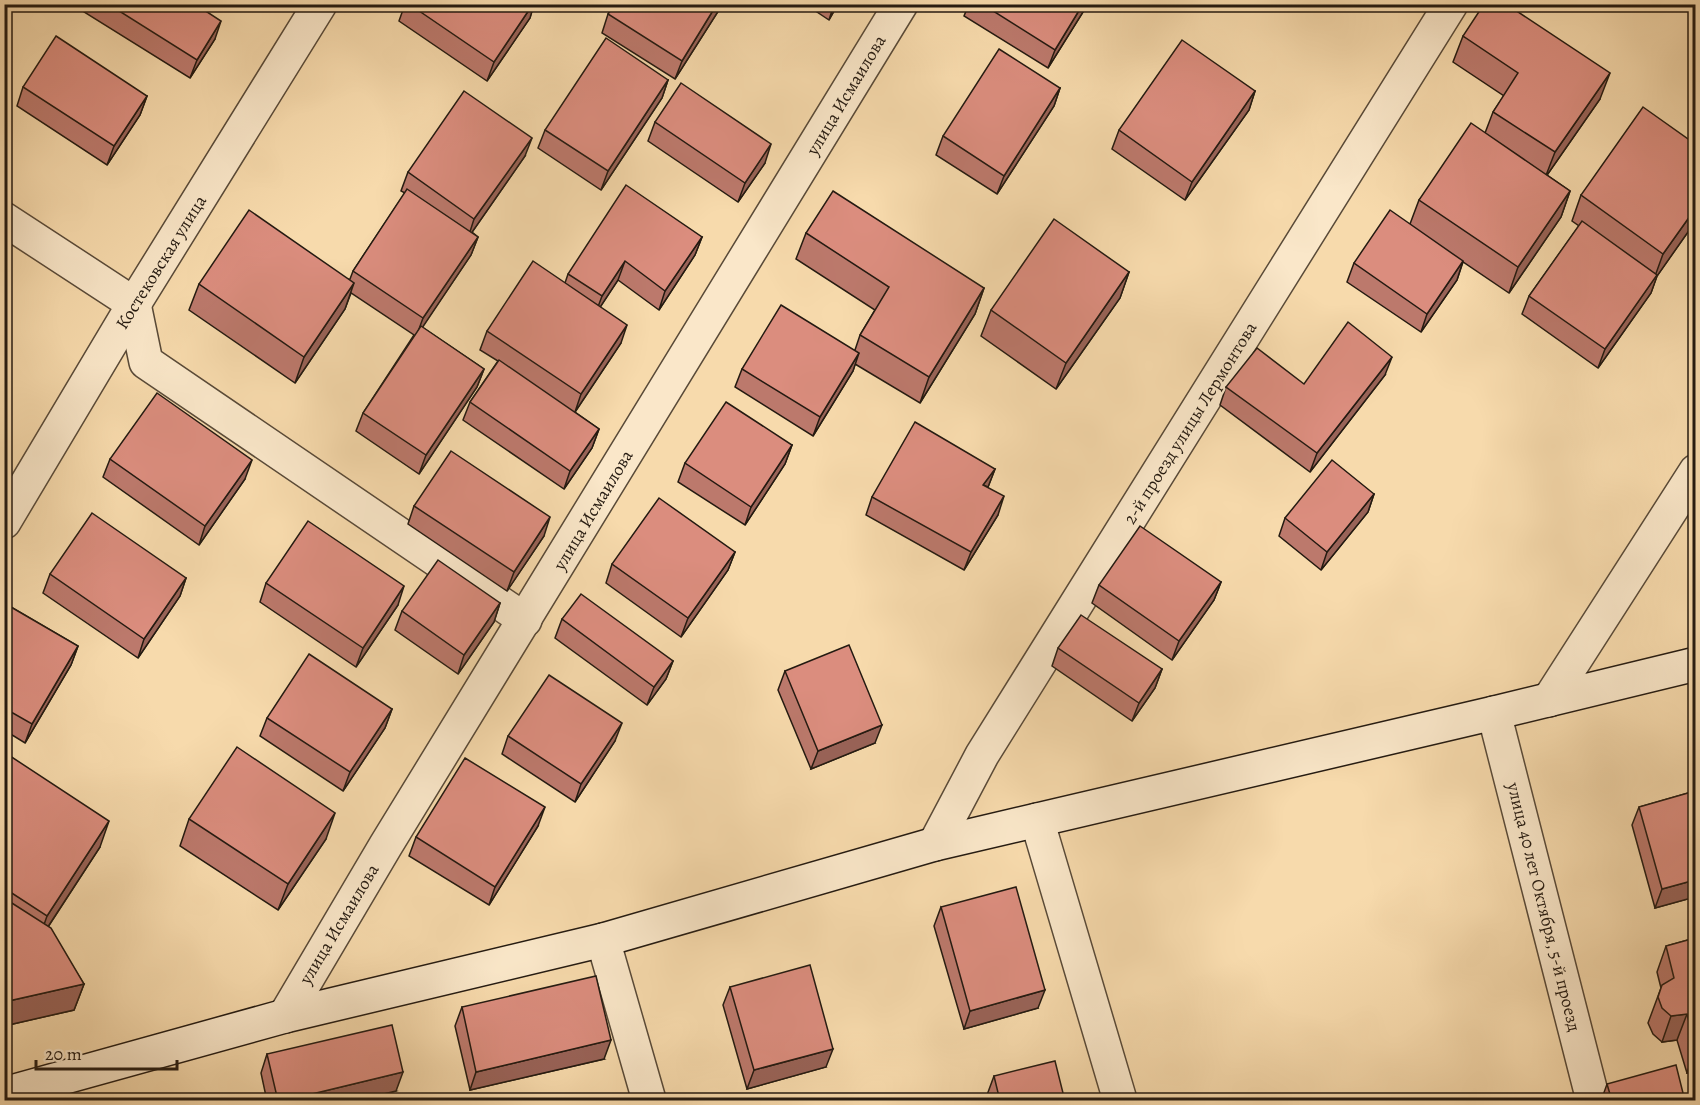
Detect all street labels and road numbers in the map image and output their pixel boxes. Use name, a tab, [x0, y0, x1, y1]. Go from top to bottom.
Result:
street label: улица Исмаилова	[800, 30, 892, 160]
street label: Костековская улица	[110, 190, 212, 334]
street label: 2-й проезд улицы Лермонтова	[1118, 317, 1263, 529]
street label: улица Исмаилова	[547, 445, 639, 575]
street label: улица 40 лет Октября, 5-й проезд	[1501, 779, 1587, 1034]
street label: улица Исмаилова	[293, 859, 385, 989]

